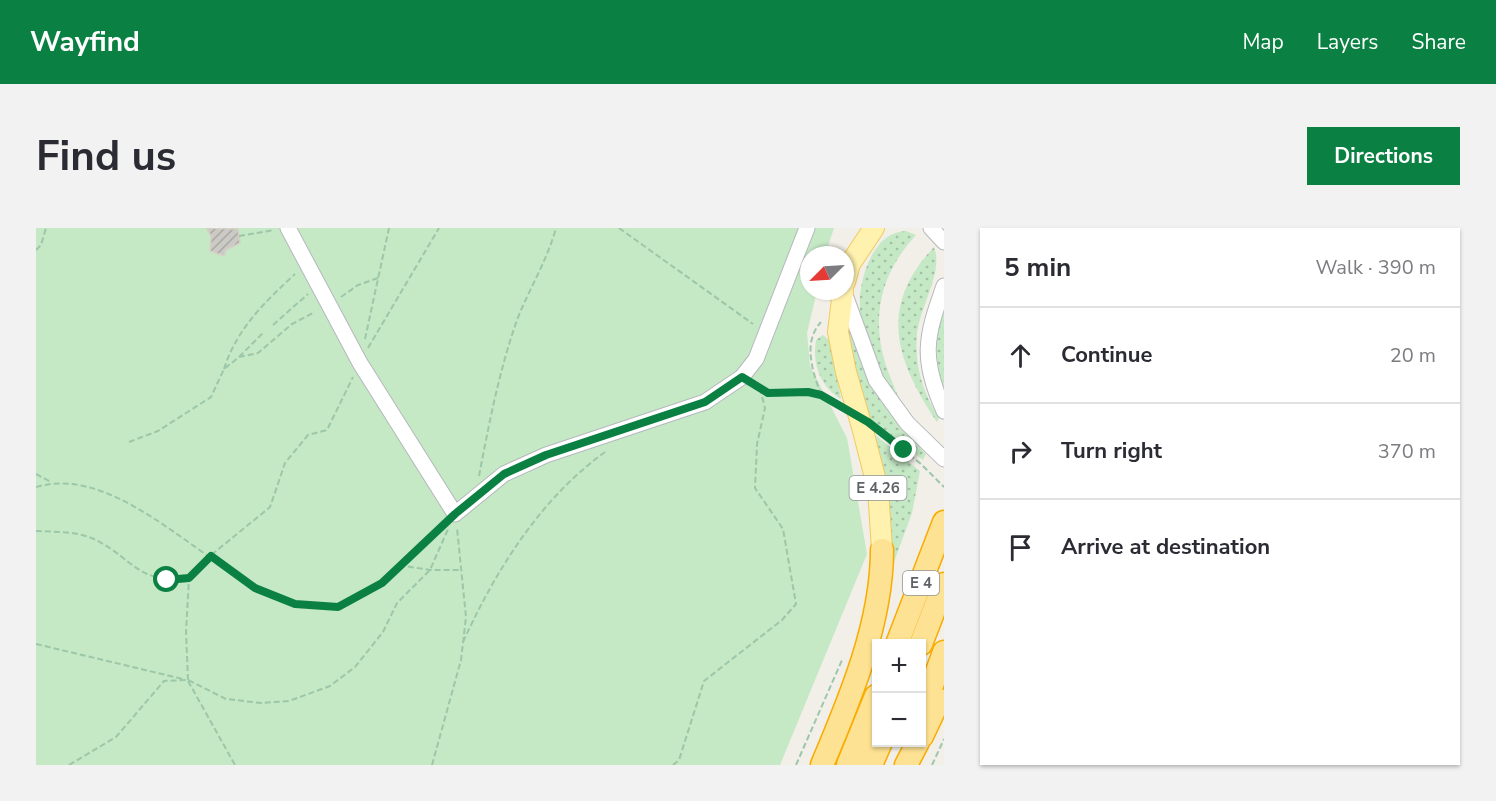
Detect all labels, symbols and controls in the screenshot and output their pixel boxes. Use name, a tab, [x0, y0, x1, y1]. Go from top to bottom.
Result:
text: Wayfind	[30, 23, 140, 61]
text: Map	[1242, 28, 1284, 56]
text: Layers	[1317, 28, 1378, 56]
text: Share	[1411, 28, 1466, 56]
button: Directions	[1307, 127, 1460, 185]
text: Find us	[36, 128, 176, 185]
north arrow	[800, 246, 854, 300]
text: 5 min	[1004, 250, 1071, 285]
text: Walk · 390 m	[1316, 254, 1436, 281]
icon: ahead	[1004, 339, 1037, 372]
text: Continue	[1061, 340, 1152, 370]
text: 20 m	[1390, 342, 1436, 369]
icon: right	[1004, 435, 1037, 468]
route end	[890, 436, 916, 462]
text: Turn right	[1061, 436, 1162, 466]
text: 370 m	[1378, 438, 1436, 465]
road number: E 4.26	[850, 476, 906, 500]
icon: arrive	[1004, 531, 1037, 564]
text: Arrive at destination	[1061, 532, 1270, 562]
route start	[153, 566, 179, 592]
road number: E 4	[903, 571, 939, 595]
map controls	[872, 639, 926, 747]
button: +	[872, 639, 926, 693]
button: −	[872, 693, 926, 747]

